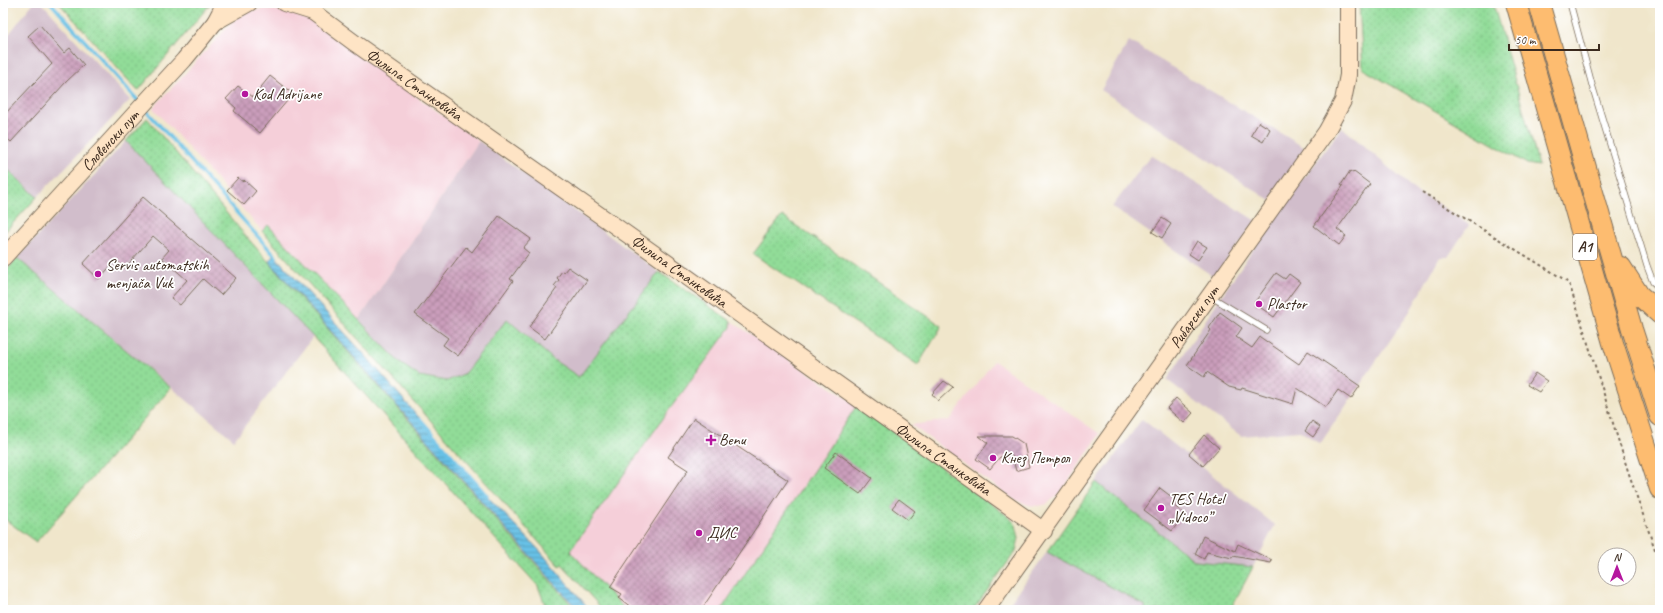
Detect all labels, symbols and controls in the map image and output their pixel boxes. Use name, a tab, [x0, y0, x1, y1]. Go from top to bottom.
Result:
scale bar	[1509, 26, 1599, 52]
text: 50 m	[1515, 32, 1537, 48]
street label: Филипа Станковића	[362, 44, 467, 126]
place label: Kod Adrijane	[253, 84, 323, 104]
marker: Kod Adrijane	[240, 89, 250, 99]
street label: Словенски пут	[77, 104, 145, 175]
street label: Филипа Станковића	[627, 230, 732, 313]
road number: A1	[1573, 234, 1597, 260]
place label: Servis automatskih menjača Vuk	[106, 255, 209, 293]
marker: Servis automatskih menjača Vuk	[93, 269, 103, 279]
street label: Рибарски пут	[1165, 280, 1224, 352]
place label: Plastor	[1267, 294, 1309, 314]
marker: Plastor	[1254, 299, 1264, 309]
street label: Филипа Станковића	[891, 418, 996, 501]
place label: Benu	[719, 430, 747, 450]
marker: Benu	[706, 435, 716, 445]
place label: Кнез Петрол	[1001, 448, 1071, 468]
marker: Кнез Петрол	[988, 453, 998, 463]
place label: TES Hotel „Vidoco”	[1169, 489, 1227, 527]
marker: TES Hotel „Vidoco”	[1156, 503, 1166, 513]
place label: ДИС	[707, 523, 739, 543]
marker: ДИС	[694, 528, 704, 538]
north arrow	[1597, 547, 1637, 587]
text: N	[1614, 550, 1623, 564]

